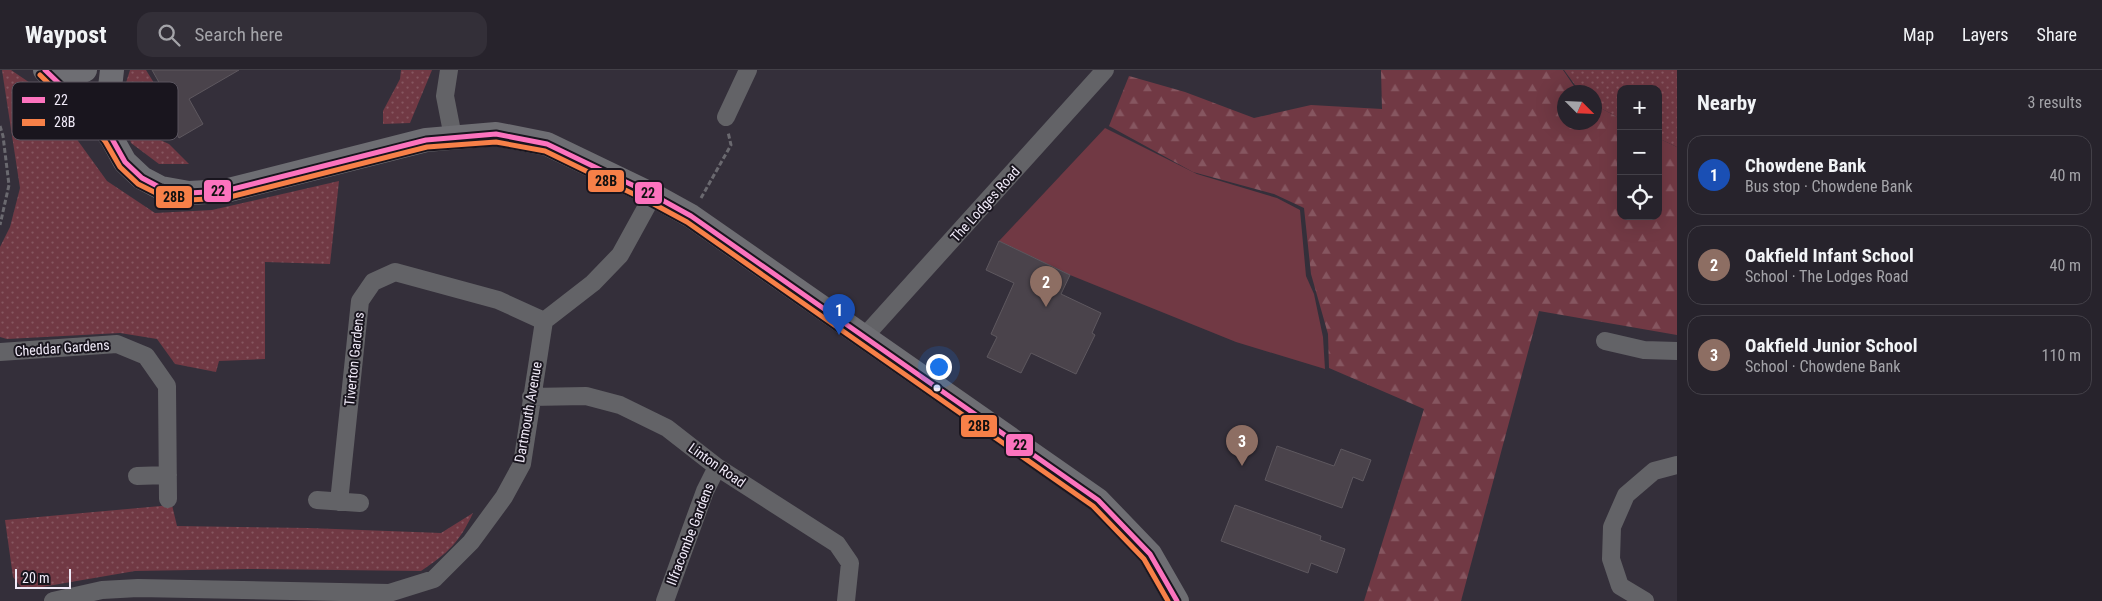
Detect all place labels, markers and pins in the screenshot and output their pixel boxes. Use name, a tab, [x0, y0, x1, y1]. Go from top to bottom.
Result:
pin: 2	[1030, 266, 1062, 307]
pin: 1	[823, 294, 855, 335]
unlabelled marker	[932, 383, 942, 393]
pin: 3	[1226, 425, 1258, 466]

